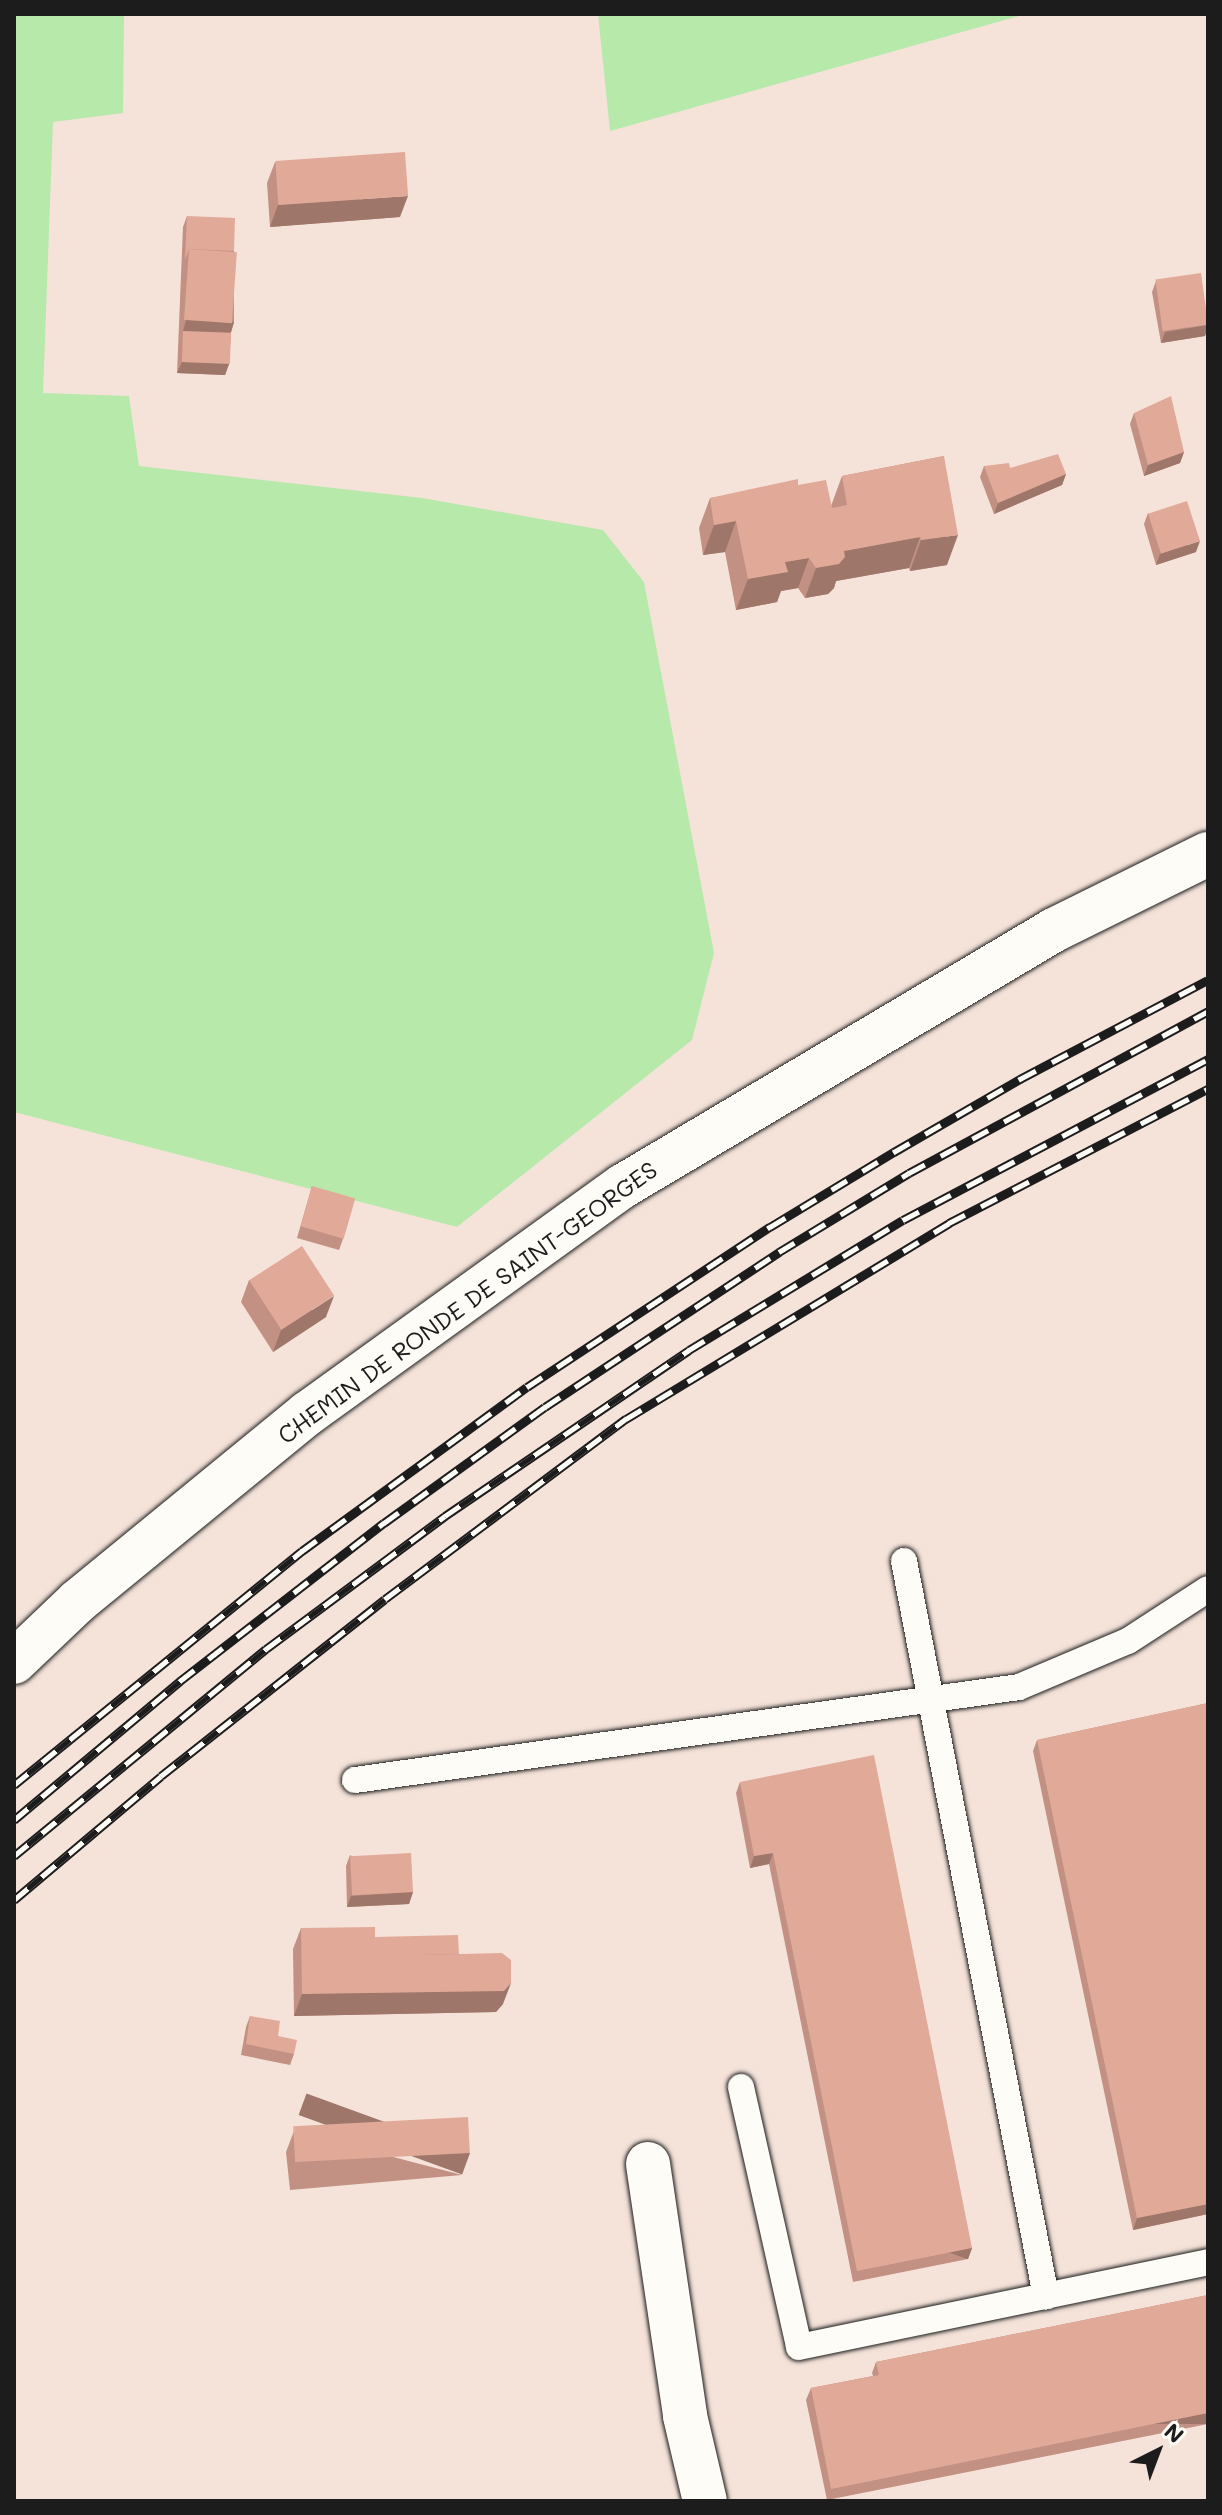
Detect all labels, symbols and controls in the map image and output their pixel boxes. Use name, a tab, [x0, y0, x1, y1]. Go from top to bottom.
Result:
street label: CHEMIN DE RONDE DE SAINT-GEORGES	[272, 1155, 662, 1449]
north arrow	[1118, 2411, 1198, 2491]
text: N	[1158, 2416, 1190, 2449]

